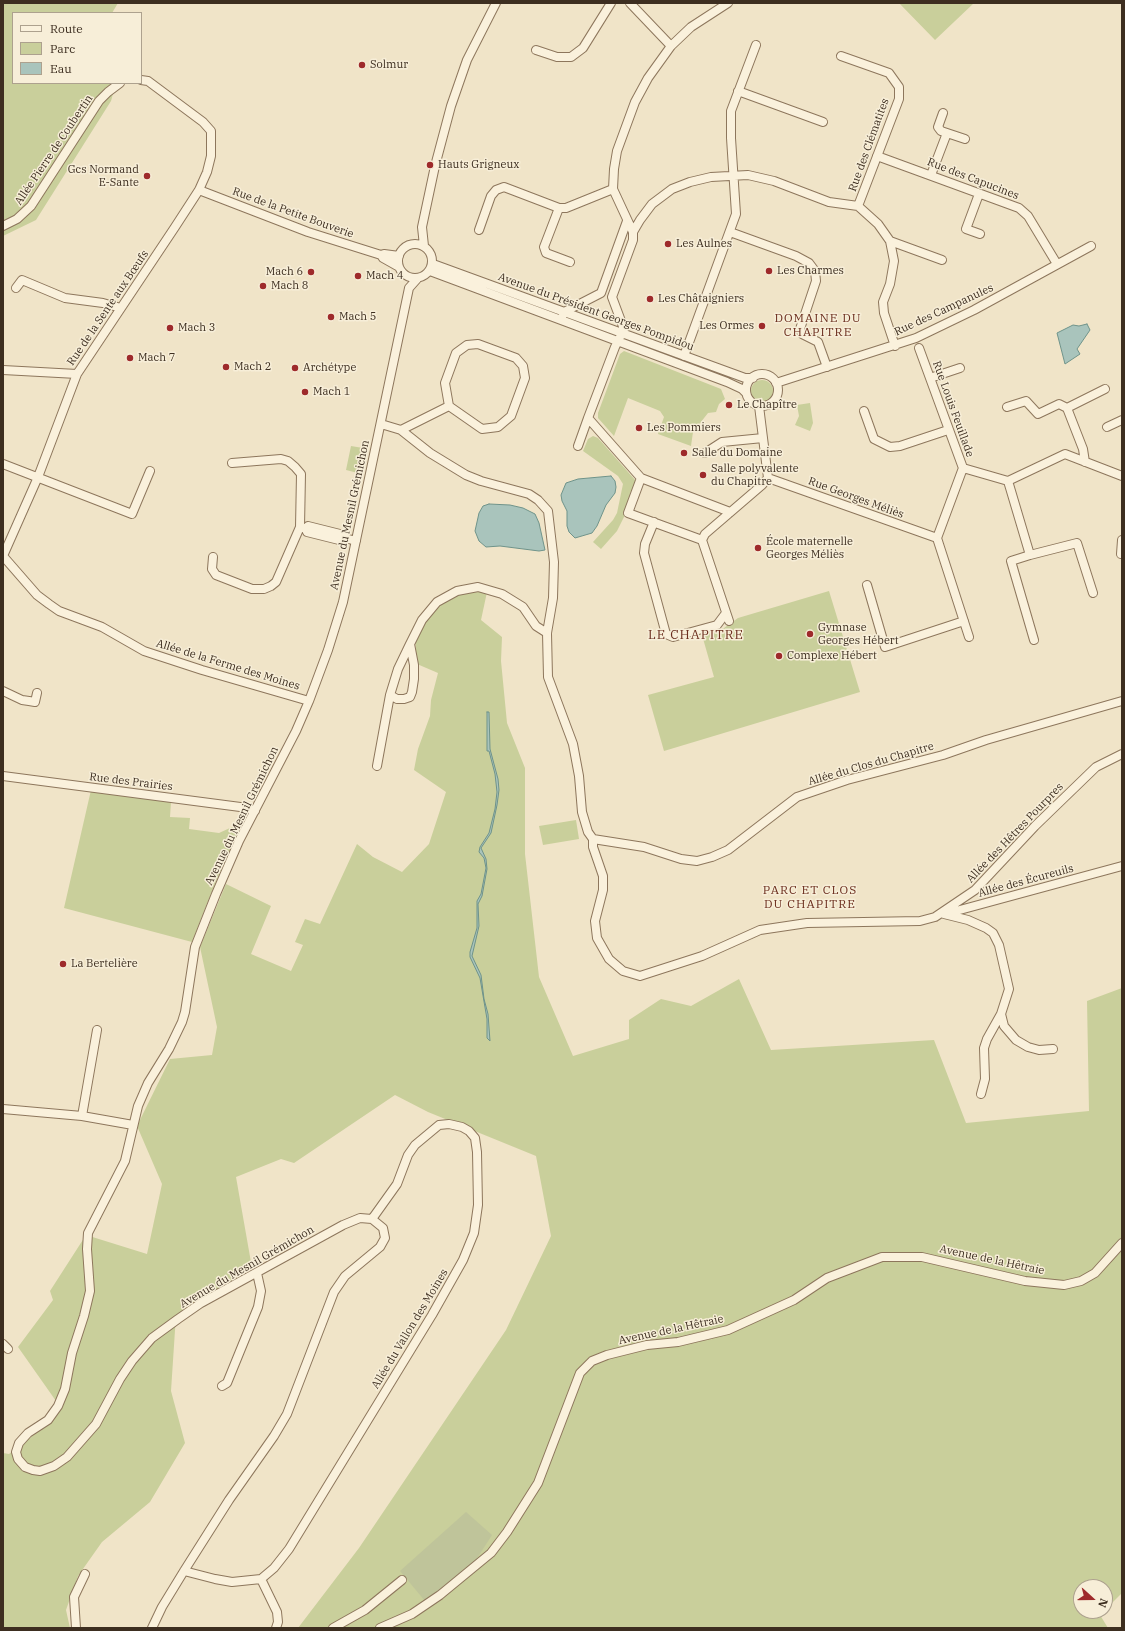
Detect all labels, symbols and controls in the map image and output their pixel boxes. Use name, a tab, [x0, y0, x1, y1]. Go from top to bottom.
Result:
legend	[12, 12, 142, 84]
text: Route	[50, 21, 83, 36]
text: Parc	[50, 41, 75, 56]
place label: Solmur	[370, 58, 408, 72]
marker: Solmur	[357, 60, 367, 70]
text: Eau	[50, 61, 72, 76]
street label: Allée Pierre de Coubertin	[12, 92, 96, 208]
street label: Rue des Clématites	[846, 97, 892, 193]
street label: Rue des Capucines	[925, 155, 1021, 203]
place label: Hauts Grigneux	[438, 158, 519, 172]
marker: Hauts Grigneux	[425, 160, 435, 170]
place label: Gcs Normand E-Sante	[68, 163, 139, 189]
marker: Gcs Normand E-Sante	[142, 171, 152, 181]
street label: Rue de la Petite Bouverie	[231, 185, 355, 241]
place label: Les Aulnes	[676, 237, 732, 251]
marker: Les Aulnes	[663, 239, 673, 249]
street label: Rue de la Sente aux Bœufs	[64, 248, 152, 368]
place label: Les Charmes	[777, 264, 844, 278]
place label: Mach 6	[266, 265, 303, 279]
marker: Les Charmes	[764, 266, 774, 276]
marker: Mach 6	[306, 267, 316, 277]
place label: Mach 4	[366, 269, 403, 283]
street label: Avenue du Président Georges Pompidou	[496, 270, 696, 354]
marker: Mach 4	[353, 271, 363, 281]
place label: Mach 8	[271, 279, 308, 293]
marker: Mach 8	[258, 281, 268, 291]
street label: Rue des Campanules	[892, 281, 996, 339]
place label: Les Châtaigniers	[658, 292, 744, 306]
marker: Les Châtaigniers	[645, 294, 655, 304]
place label: Mach 5	[339, 310, 376, 324]
marker: Mach 5	[326, 312, 336, 322]
district label: DOMAINE DU CHAPITRE	[774, 312, 862, 340]
place label: Les Ormes	[699, 319, 754, 333]
place label: Mach 3	[178, 321, 215, 335]
marker: Les Ormes	[757, 321, 767, 331]
marker: Mach 3	[165, 323, 175, 333]
place label: Mach 7	[138, 351, 175, 365]
marker: Mach 7	[125, 353, 135, 363]
street label: Rue Louis Feuillade	[929, 359, 977, 459]
place label: Mach 2	[234, 360, 271, 374]
place label: Archétype	[303, 361, 356, 375]
marker: Mach 2	[221, 362, 231, 372]
marker: Archétype	[290, 363, 300, 373]
place label: Mach 1	[313, 385, 350, 399]
marker: Mach 1	[300, 387, 310, 397]
place label: Le Chapître	[737, 398, 797, 412]
marker: Le Chapître	[724, 400, 734, 410]
place label: Les Pommiers	[647, 421, 721, 435]
marker: Les Pommiers	[634, 423, 644, 433]
street label: Avenue du Mesnil Grémichon	[328, 439, 372, 591]
place label: Salle du Domaine	[692, 446, 782, 460]
marker: Salle du Domaine	[679, 448, 689, 458]
place label: Salle polyvalente du Chapitre	[711, 462, 799, 488]
marker: Salle polyvalente du Chapitre	[698, 470, 708, 480]
street label: Rue Georges Méliès	[806, 475, 906, 521]
place label: École maternelle Georges Méliès	[766, 535, 853, 561]
marker: École maternelle Georges Méliès	[753, 543, 763, 553]
place label: Gymnase Georges Hébert	[818, 621, 899, 647]
district label: LE CHAPITRE	[648, 627, 744, 643]
marker: Gymnase Georges Hébert	[805, 629, 815, 639]
street label: Allée de la Ferme des Moines	[155, 637, 301, 693]
place label: Complexe Hébert	[787, 649, 877, 663]
marker: Complexe Hébert	[774, 651, 784, 661]
street label: Allée du Clos du Chapitre	[807, 740, 935, 788]
street label: Avenue du Mesnil Grémichon	[203, 744, 281, 888]
street label: Rue des Prairies	[89, 770, 173, 794]
street label: Allée des Hêtres Pourpres	[964, 780, 1066, 886]
street label: Allée des Écureuils	[977, 862, 1075, 900]
district label: PARC ET CLOS DU CHAPITRE	[763, 884, 857, 912]
place label: La Bertelière	[71, 957, 138, 971]
marker: La Bertelière	[58, 959, 68, 969]
street label: Avenue du Mesnil Grémichon	[177, 1223, 317, 1311]
street label: Avenue de la Hêtraie	[938, 1242, 1046, 1278]
street label: Allée du Vallon des Moines	[369, 1267, 451, 1391]
street label: Avenue de la Hêtraie	[617, 1312, 725, 1348]
north arrow	[1073, 1579, 1113, 1619]
text: N	[1095, 1596, 1111, 1610]

